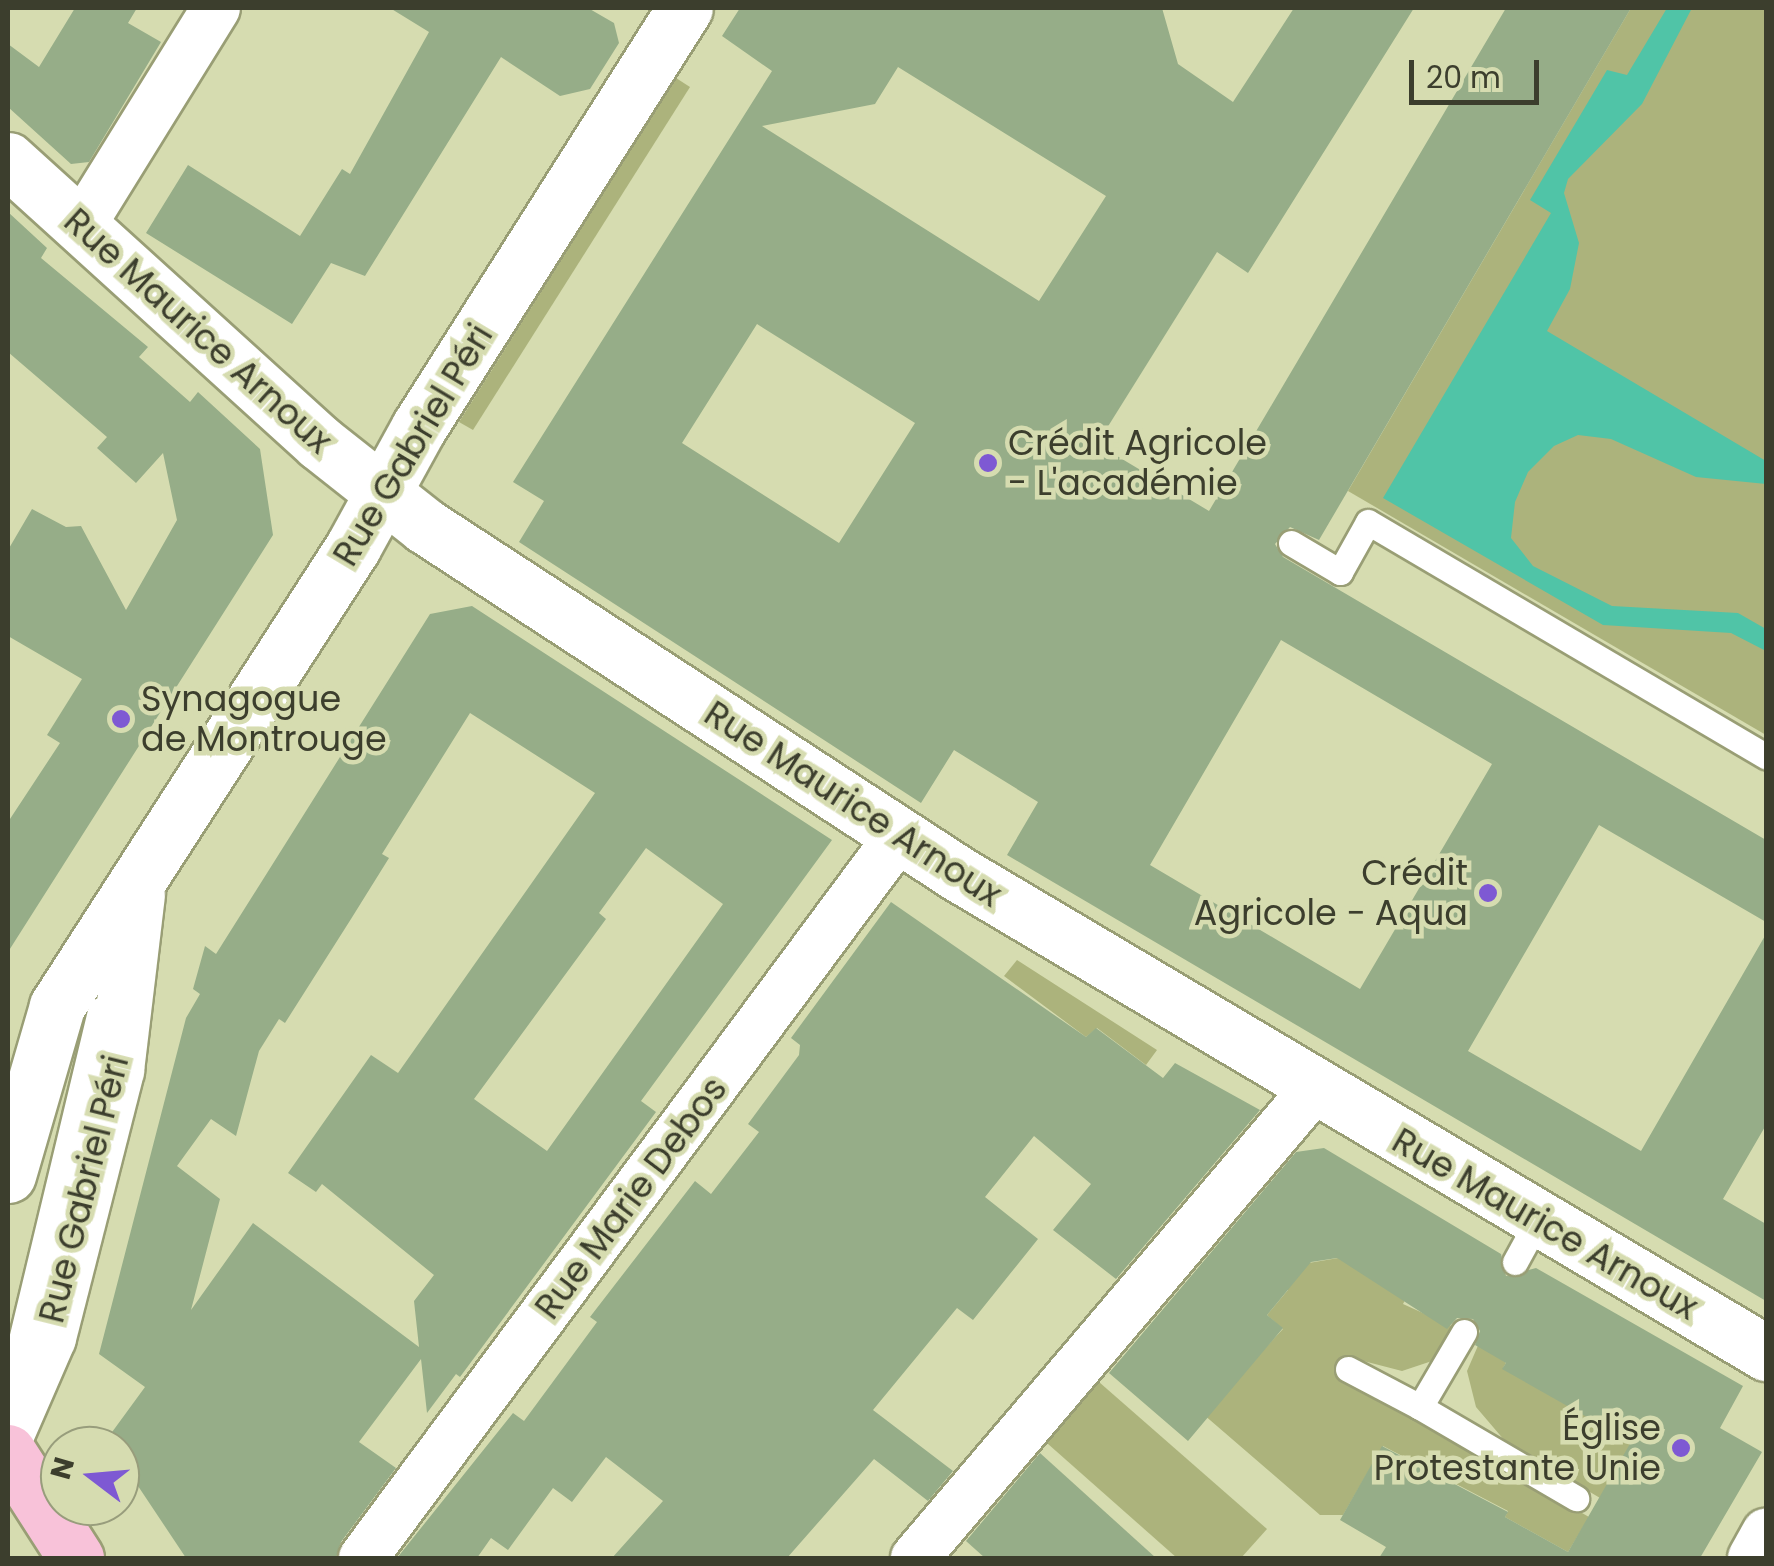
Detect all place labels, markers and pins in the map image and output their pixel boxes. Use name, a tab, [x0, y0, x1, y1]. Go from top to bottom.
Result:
place label: Crédit Agricole - L'académie	[1008, 422, 1267, 504]
marker: Crédit Agricole - L'académie	[977, 452, 999, 474]
place label: Synagogue de Montrouge	[141, 678, 387, 760]
marker: Synagogue de Montrouge	[110, 708, 132, 730]
place label: Crédit Agricole − Aqua	[1194, 852, 1468, 934]
marker: Crédit Agricole − Aqua	[1477, 882, 1499, 904]
place label: Église Protestante Unie	[1374, 1407, 1661, 1489]
marker: Église Protestante Unie	[1670, 1437, 1692, 1459]

